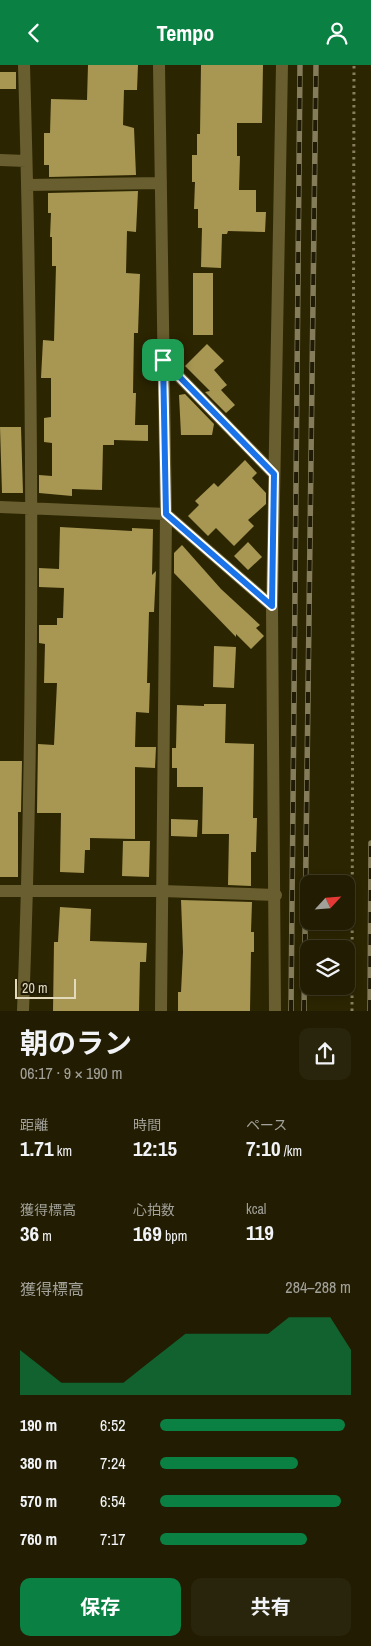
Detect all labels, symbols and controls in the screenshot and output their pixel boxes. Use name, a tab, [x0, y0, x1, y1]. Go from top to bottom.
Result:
text: Tempo	[157, 18, 214, 48]
icon: back	[20, 19, 48, 47]
icon: person	[323, 19, 351, 47]
pin	[142, 339, 184, 381]
icon: arrive	[149, 346, 177, 374]
north arrow	[300, 875, 355, 930]
map controls	[300, 875, 355, 995]
button: layers	[300, 940, 355, 995]
scale bar	[15, 976, 76, 999]
text: 20 m	[22, 979, 48, 997]
text: 朝のラン	[20, 1024, 132, 1062]
button: share	[299, 1028, 351, 1080]
text: 06:17 · 9 × 190 m	[20, 1062, 123, 1084]
text: 距離	[20, 1116, 48, 1134]
text: 時間	[133, 1116, 161, 1134]
text: ペース	[246, 1116, 287, 1134]
text: 1.71	[20, 1134, 54, 1163]
text: 12:15	[133, 1134, 177, 1163]
text: 7:10	[246, 1134, 280, 1163]
text: km	[54, 1142, 72, 1160]
text: /km	[280, 1142, 302, 1160]
text: kcal	[246, 1200, 266, 1218]
text: 獲得標高	[20, 1201, 76, 1219]
text: 心拍数	[133, 1201, 175, 1219]
text: 119	[246, 1218, 274, 1247]
text: 36	[20, 1219, 39, 1248]
text: 169	[133, 1219, 162, 1248]
text: m	[39, 1227, 52, 1245]
text: bpm	[162, 1227, 187, 1245]
text: 284–288 m	[285, 1276, 351, 1298]
text: 獲得標高	[20, 1278, 84, 1300]
text: 190 m	[20, 1414, 57, 1436]
text: 6:52	[100, 1414, 126, 1436]
text: 380 m	[20, 1452, 57, 1474]
text: 7:24	[100, 1452, 126, 1474]
text: 570 m	[20, 1490, 57, 1512]
text: 6:54	[100, 1490, 126, 1512]
text: 760 m	[20, 1528, 57, 1550]
text: 7:17	[100, 1528, 126, 1550]
button: 保存	[20, 1578, 181, 1636]
button: 共有	[191, 1578, 351, 1636]

